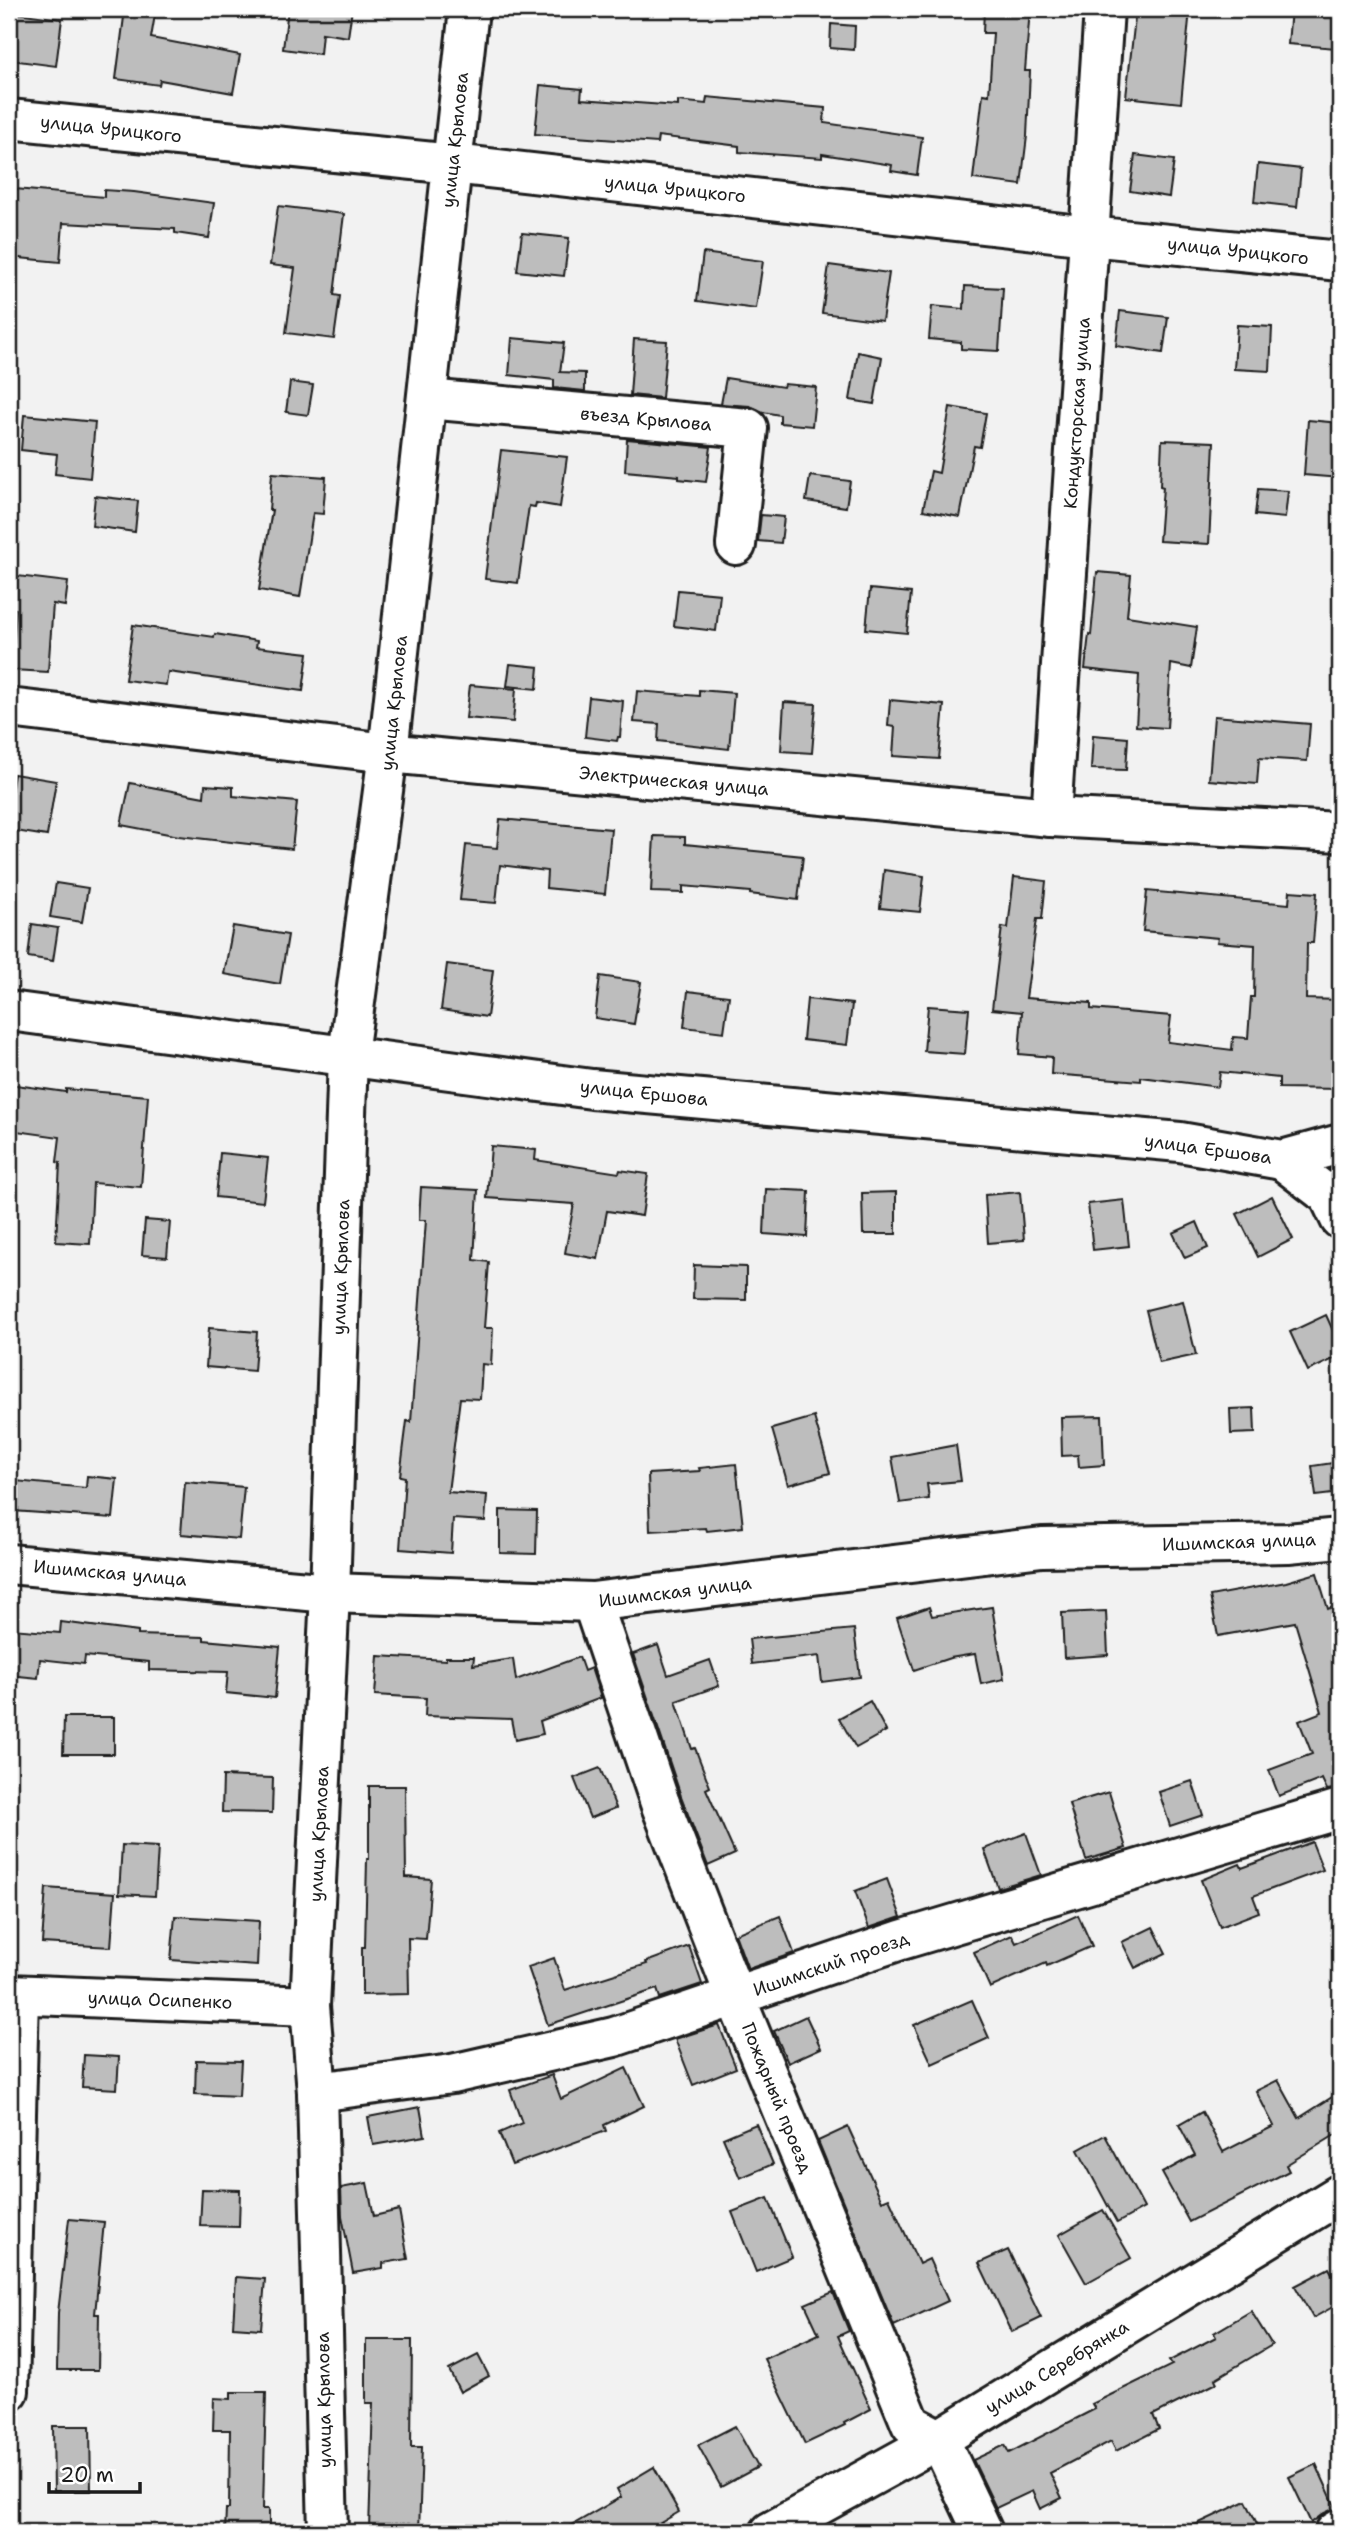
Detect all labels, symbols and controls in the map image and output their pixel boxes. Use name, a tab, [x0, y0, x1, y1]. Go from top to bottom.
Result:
street label: улица Крылова	[436, 71, 474, 209]
street label: улица Урицкого	[39, 110, 183, 148]
street label: улица Урицкого	[603, 170, 747, 208]
street label: улица Урицкого	[1166, 232, 1310, 270]
street label: Кондукторская улица	[1058, 316, 1096, 510]
street label: въезд Крылова	[579, 401, 713, 437]
street label: улица Крылова	[375, 634, 413, 772]
street label: Электрическая улица	[578, 761, 770, 801]
street label: улица Ершова	[579, 1074, 709, 1112]
street label: улица Ершова	[1143, 1128, 1273, 1170]
street label: улица Крылова	[327, 1199, 355, 1335]
street label: Ишимская улица	[1162, 1527, 1316, 1557]
street label: Ишимская улица	[32, 1554, 188, 1592]
street label: Ишимская улица	[597, 1571, 753, 1613]
street label: улица Крылова	[303, 1765, 335, 1903]
street label: Ишимский проезд	[750, 1926, 913, 2002]
street label: улица Осипенко	[87, 1985, 233, 2015]
street label: Пожарный проезд	[736, 2019, 818, 2177]
street label: улица Серебрянка	[981, 2315, 1133, 2419]
street label: улица Крылова	[311, 2332, 337, 2468]
scale bar	[49, 2450, 140, 2494]
text: 20 m	[60, 2461, 114, 2489]

